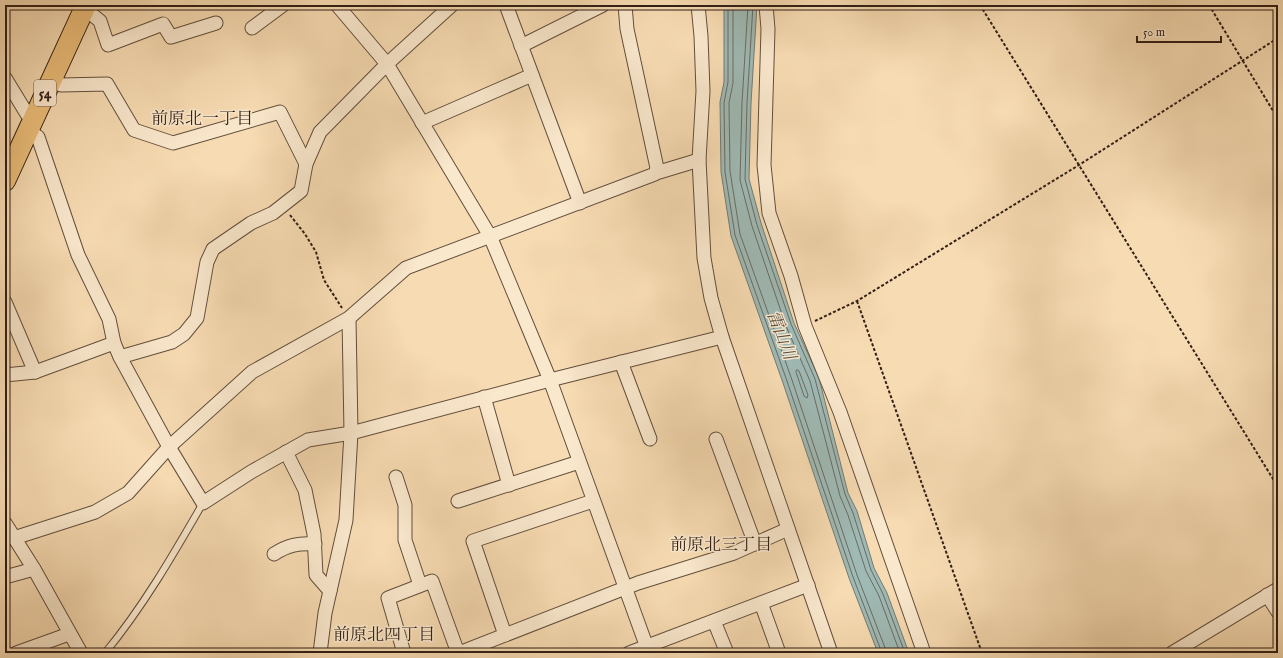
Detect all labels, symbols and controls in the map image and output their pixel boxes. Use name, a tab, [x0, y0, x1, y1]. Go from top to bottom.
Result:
scale bar	[1137, 18, 1221, 44]
text: 50 m	[1143, 25, 1165, 40]
road number: 54	[34, 80, 56, 106]
district label: 前原北一丁目	[151, 109, 253, 130]
water label: 雷山川	[762, 308, 800, 365]
district label: 前原北三丁目	[670, 535, 772, 556]
district label: 前原北四丁目	[333, 625, 435, 646]

